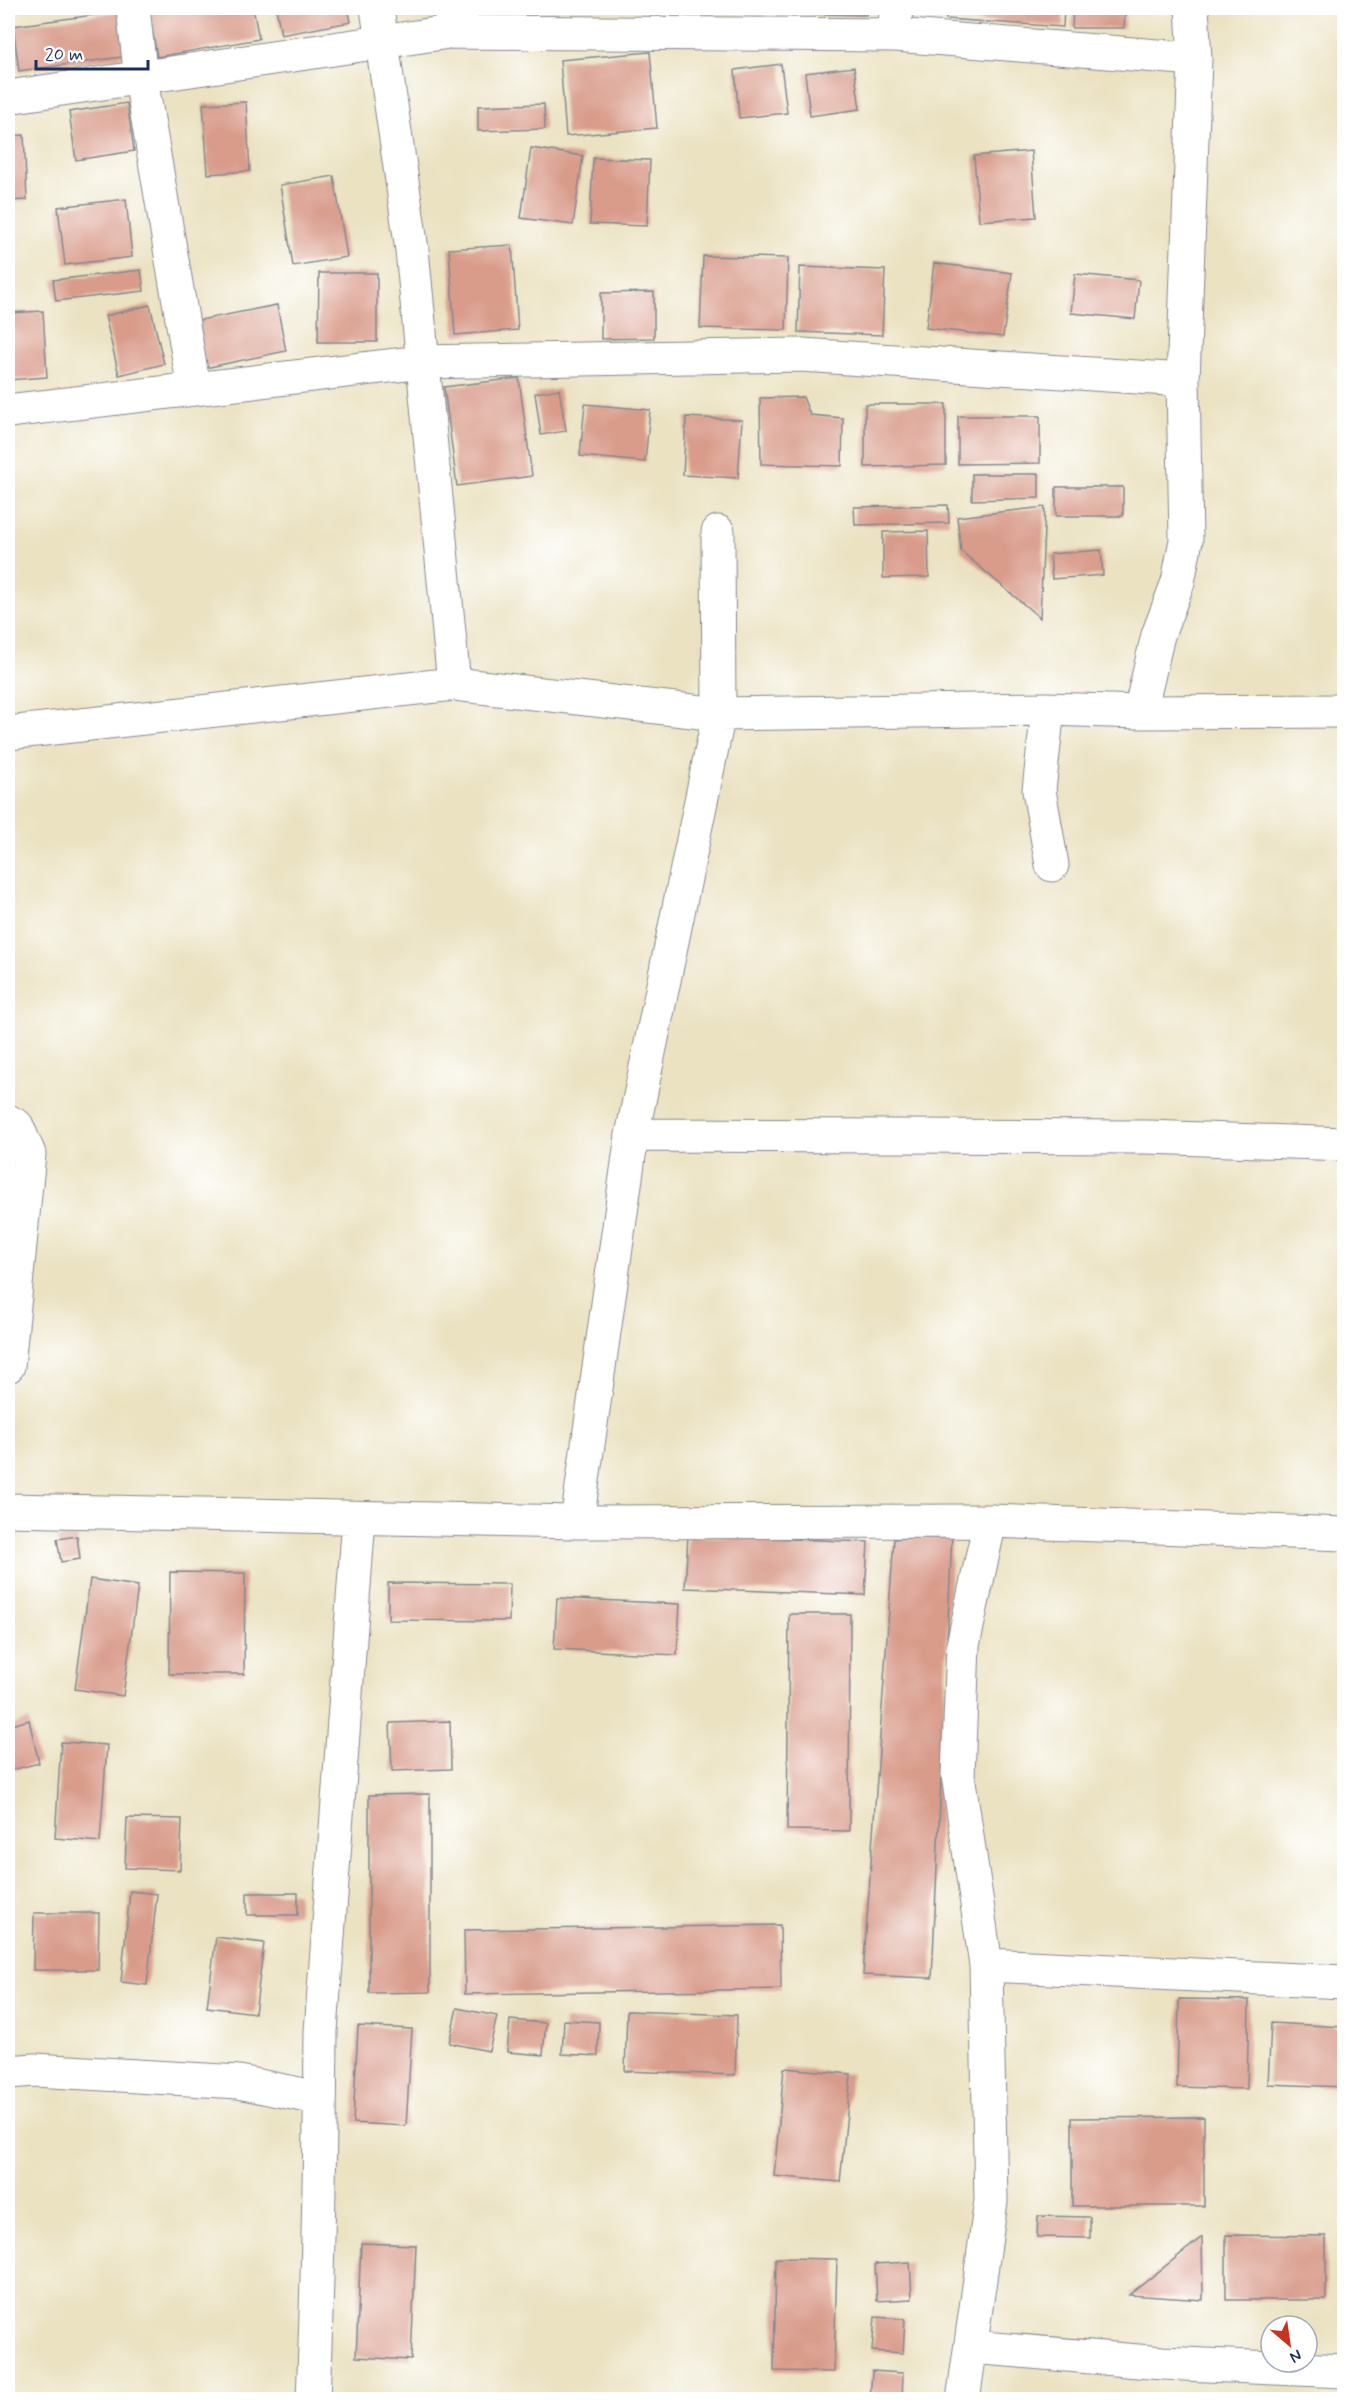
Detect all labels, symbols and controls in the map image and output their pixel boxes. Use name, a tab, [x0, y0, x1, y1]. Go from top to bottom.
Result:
scale bar	[36, 33, 148, 71]
text: 20 m	[45, 43, 83, 67]
north arrow	[1259, 2314, 1319, 2374]
text: N	[1286, 2344, 1305, 2368]

